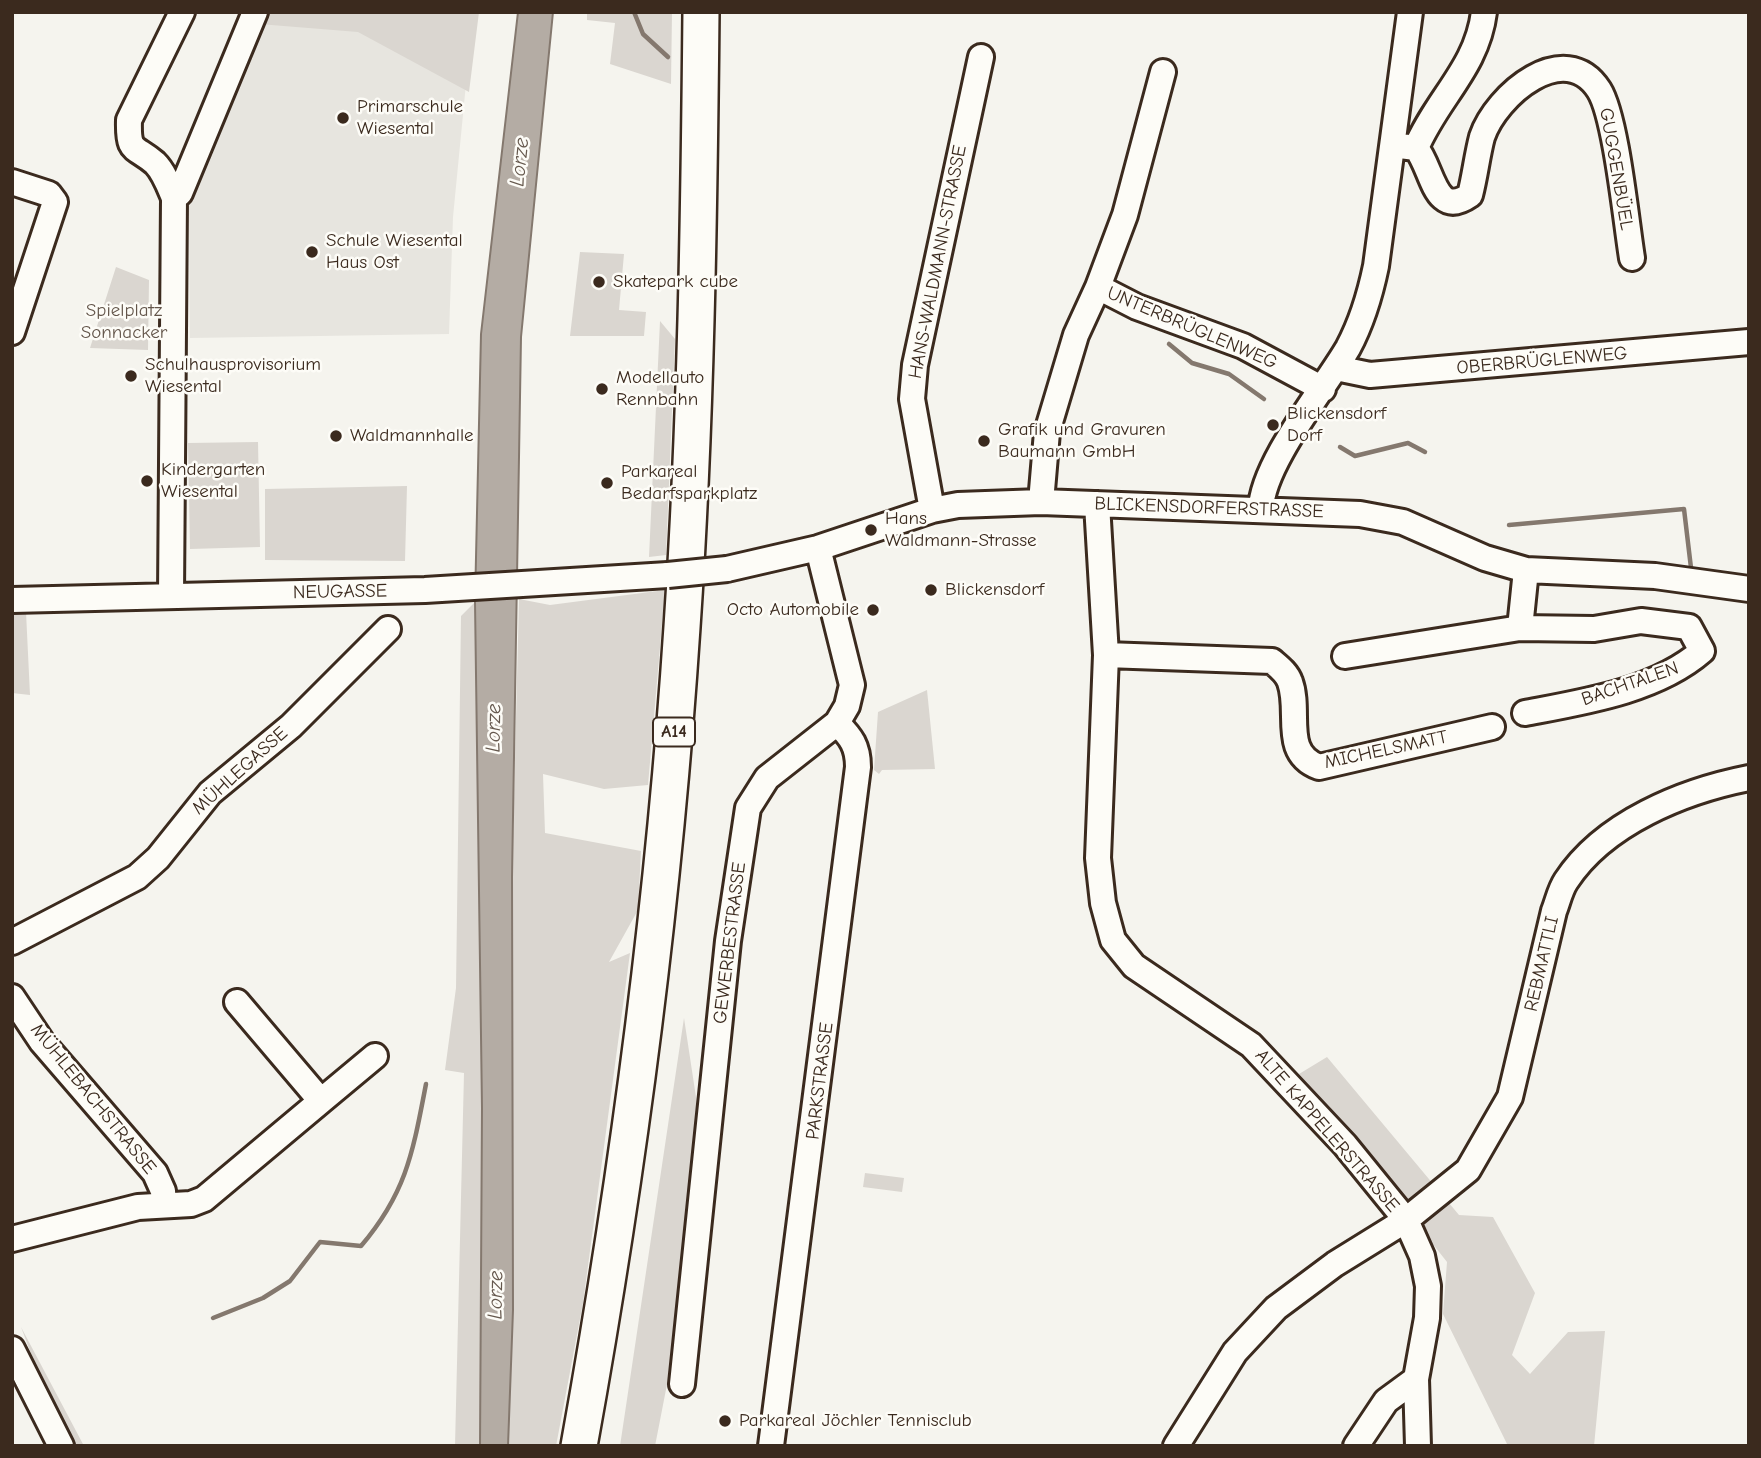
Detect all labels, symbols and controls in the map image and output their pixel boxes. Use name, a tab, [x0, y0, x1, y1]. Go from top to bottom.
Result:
place label: Primarschule Wiesental	[357, 96, 463, 140]
street label: GUGGENBÜEL	[1594, 106, 1638, 232]
marker: Primarschule Wiesental	[335, 110, 351, 126]
water label: Lorze	[505, 136, 535, 188]
street label: HANS-WALDMANN-STRASSE	[904, 143, 972, 381]
place label: Schule Wiesental Haus Ost	[326, 230, 463, 274]
marker: Schule Wiesental Haus Ost	[304, 244, 320, 260]
place label: Skatepark cube	[613, 271, 738, 293]
marker: Skatepark cube	[591, 274, 607, 290]
street label: UNTERBRÜGLENWEG	[1103, 282, 1281, 374]
park label: Spielplatz Sonnacker	[81, 300, 167, 344]
street label: OBERBRÜGLENWEG	[1456, 342, 1628, 380]
place label: Schulhausprovisorium Wiesental	[145, 354, 321, 398]
place label: Modellauto Rennbahn	[616, 367, 704, 411]
marker: Schulhausprovisorium Wiesental	[123, 368, 139, 384]
marker: Modellauto Rennbahn	[594, 381, 610, 397]
place label: Blickensdorf Dorf	[1287, 403, 1386, 447]
marker: Blickensdorf Dorf	[1265, 417, 1281, 433]
place label: Grafik und Gravuren Baumann GmbH	[998, 419, 1166, 463]
place label: Waldmannhalle	[350, 425, 474, 447]
marker: Waldmannhalle	[328, 428, 344, 444]
marker: Grafik und Gravuren Baumann GmbH	[976, 433, 992, 449]
place label: Kindergarten Wiesental	[161, 459, 265, 503]
place label: Parkareal Bedarfsparkplatz	[621, 461, 757, 505]
marker: Kindergarten Wiesental	[139, 473, 155, 489]
marker: Parkareal Bedarfsparkplatz	[599, 475, 615, 491]
street label: BLICKENSDORFERSTRASSE	[1094, 493, 1324, 523]
place label: Hans Waldmann-Strasse	[885, 508, 1037, 552]
marker: Hans Waldmann-Strasse	[863, 522, 879, 538]
place label: Blickensdorf	[945, 579, 1044, 601]
street label: NEUGASSE	[293, 580, 387, 604]
marker: Blickensdorf	[923, 582, 939, 598]
place label: Octo Automobile	[727, 599, 859, 621]
marker: Octo Automobile	[865, 602, 881, 618]
street label: BACHTALEN	[1579, 657, 1681, 711]
water label: Lorze	[481, 703, 507, 753]
road number: A14	[653, 718, 695, 746]
street label: MÜHLEGASSE	[188, 722, 292, 820]
street label: MICHELSMATT	[1322, 726, 1450, 774]
street label: GEWERBESTRASSE	[709, 861, 751, 1025]
street label: REBMATTLI	[1520, 914, 1564, 1014]
street label: MÜHLEBACHSTRASSE	[25, 1019, 161, 1179]
street label: PARKSTRASSE	[801, 1021, 839, 1141]
street label: ALTE KAPPELERSTRASSE	[1250, 1045, 1404, 1217]
water label: Lorze	[483, 1270, 509, 1320]
place label: Parkareal Jöchler Tennisclub	[739, 1410, 972, 1432]
marker: Parkareal Jöchler Tennisclub	[717, 1413, 733, 1429]

